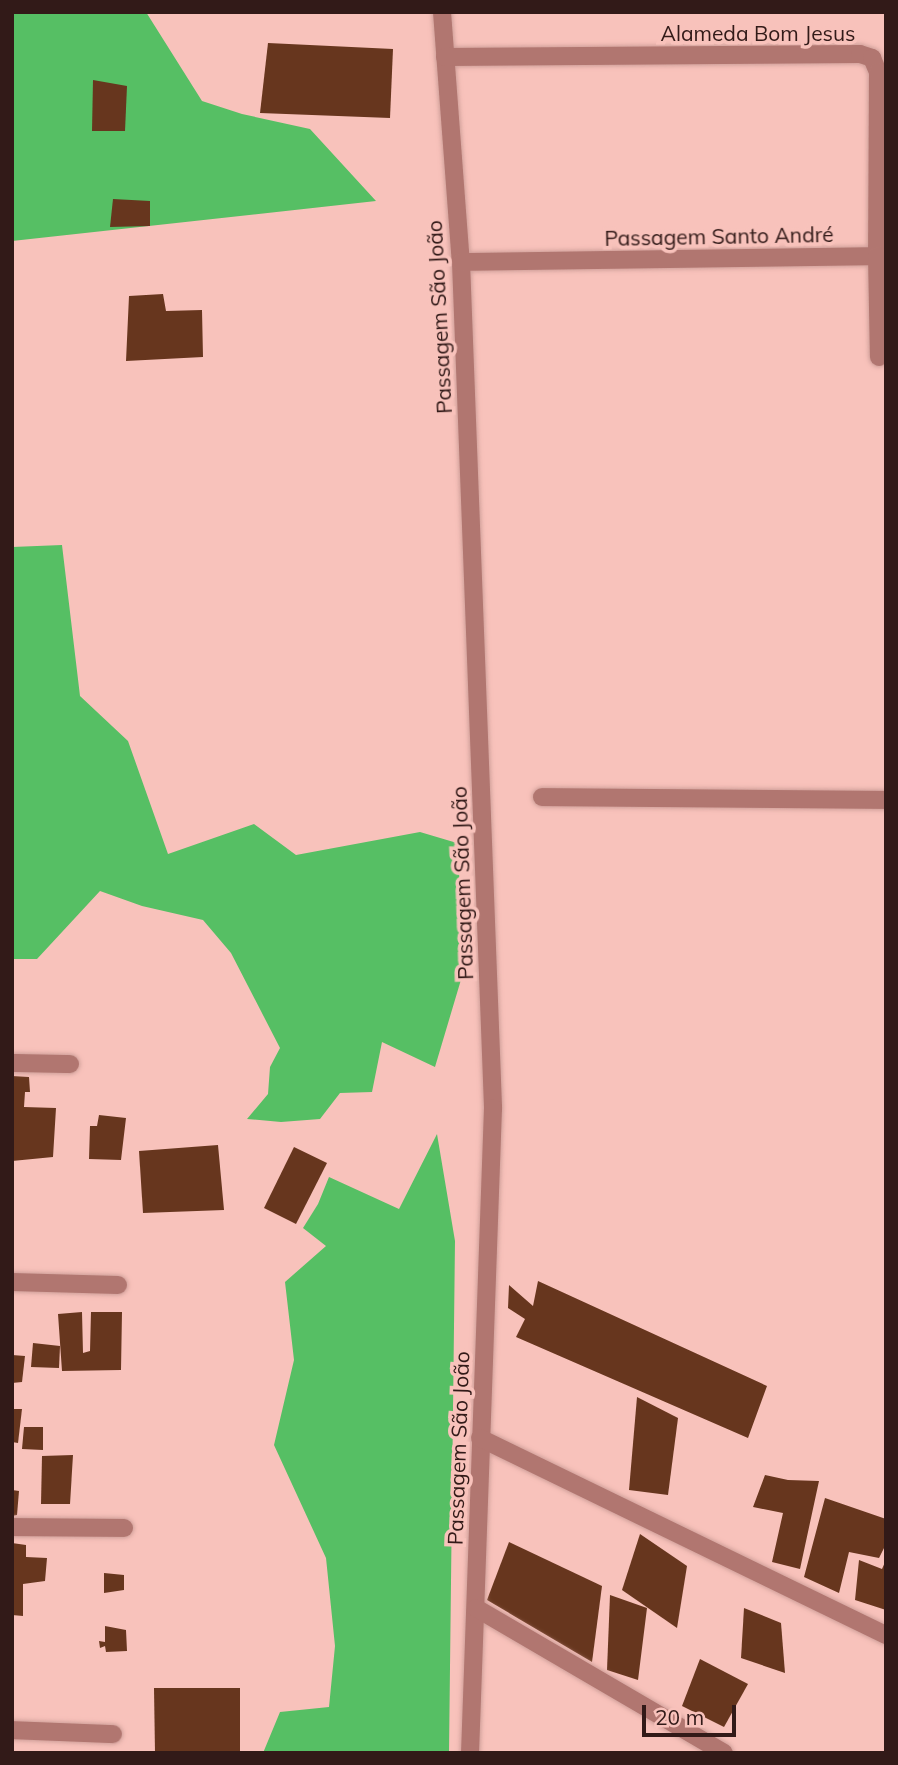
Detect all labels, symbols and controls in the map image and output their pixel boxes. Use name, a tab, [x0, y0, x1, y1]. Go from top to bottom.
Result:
street label: Alameda Bom Jesus	[660, 20, 856, 46]
street label: Passagem São João	[421, 220, 457, 414]
street label: Passagem Santo André	[604, 221, 834, 251]
street label: Passagem São João	[446, 786, 478, 980]
street label: Passagem São João	[442, 1351, 474, 1545]
scale bar	[646, 1692, 740, 1736]
text: 20 m	[655, 1704, 704, 1730]

